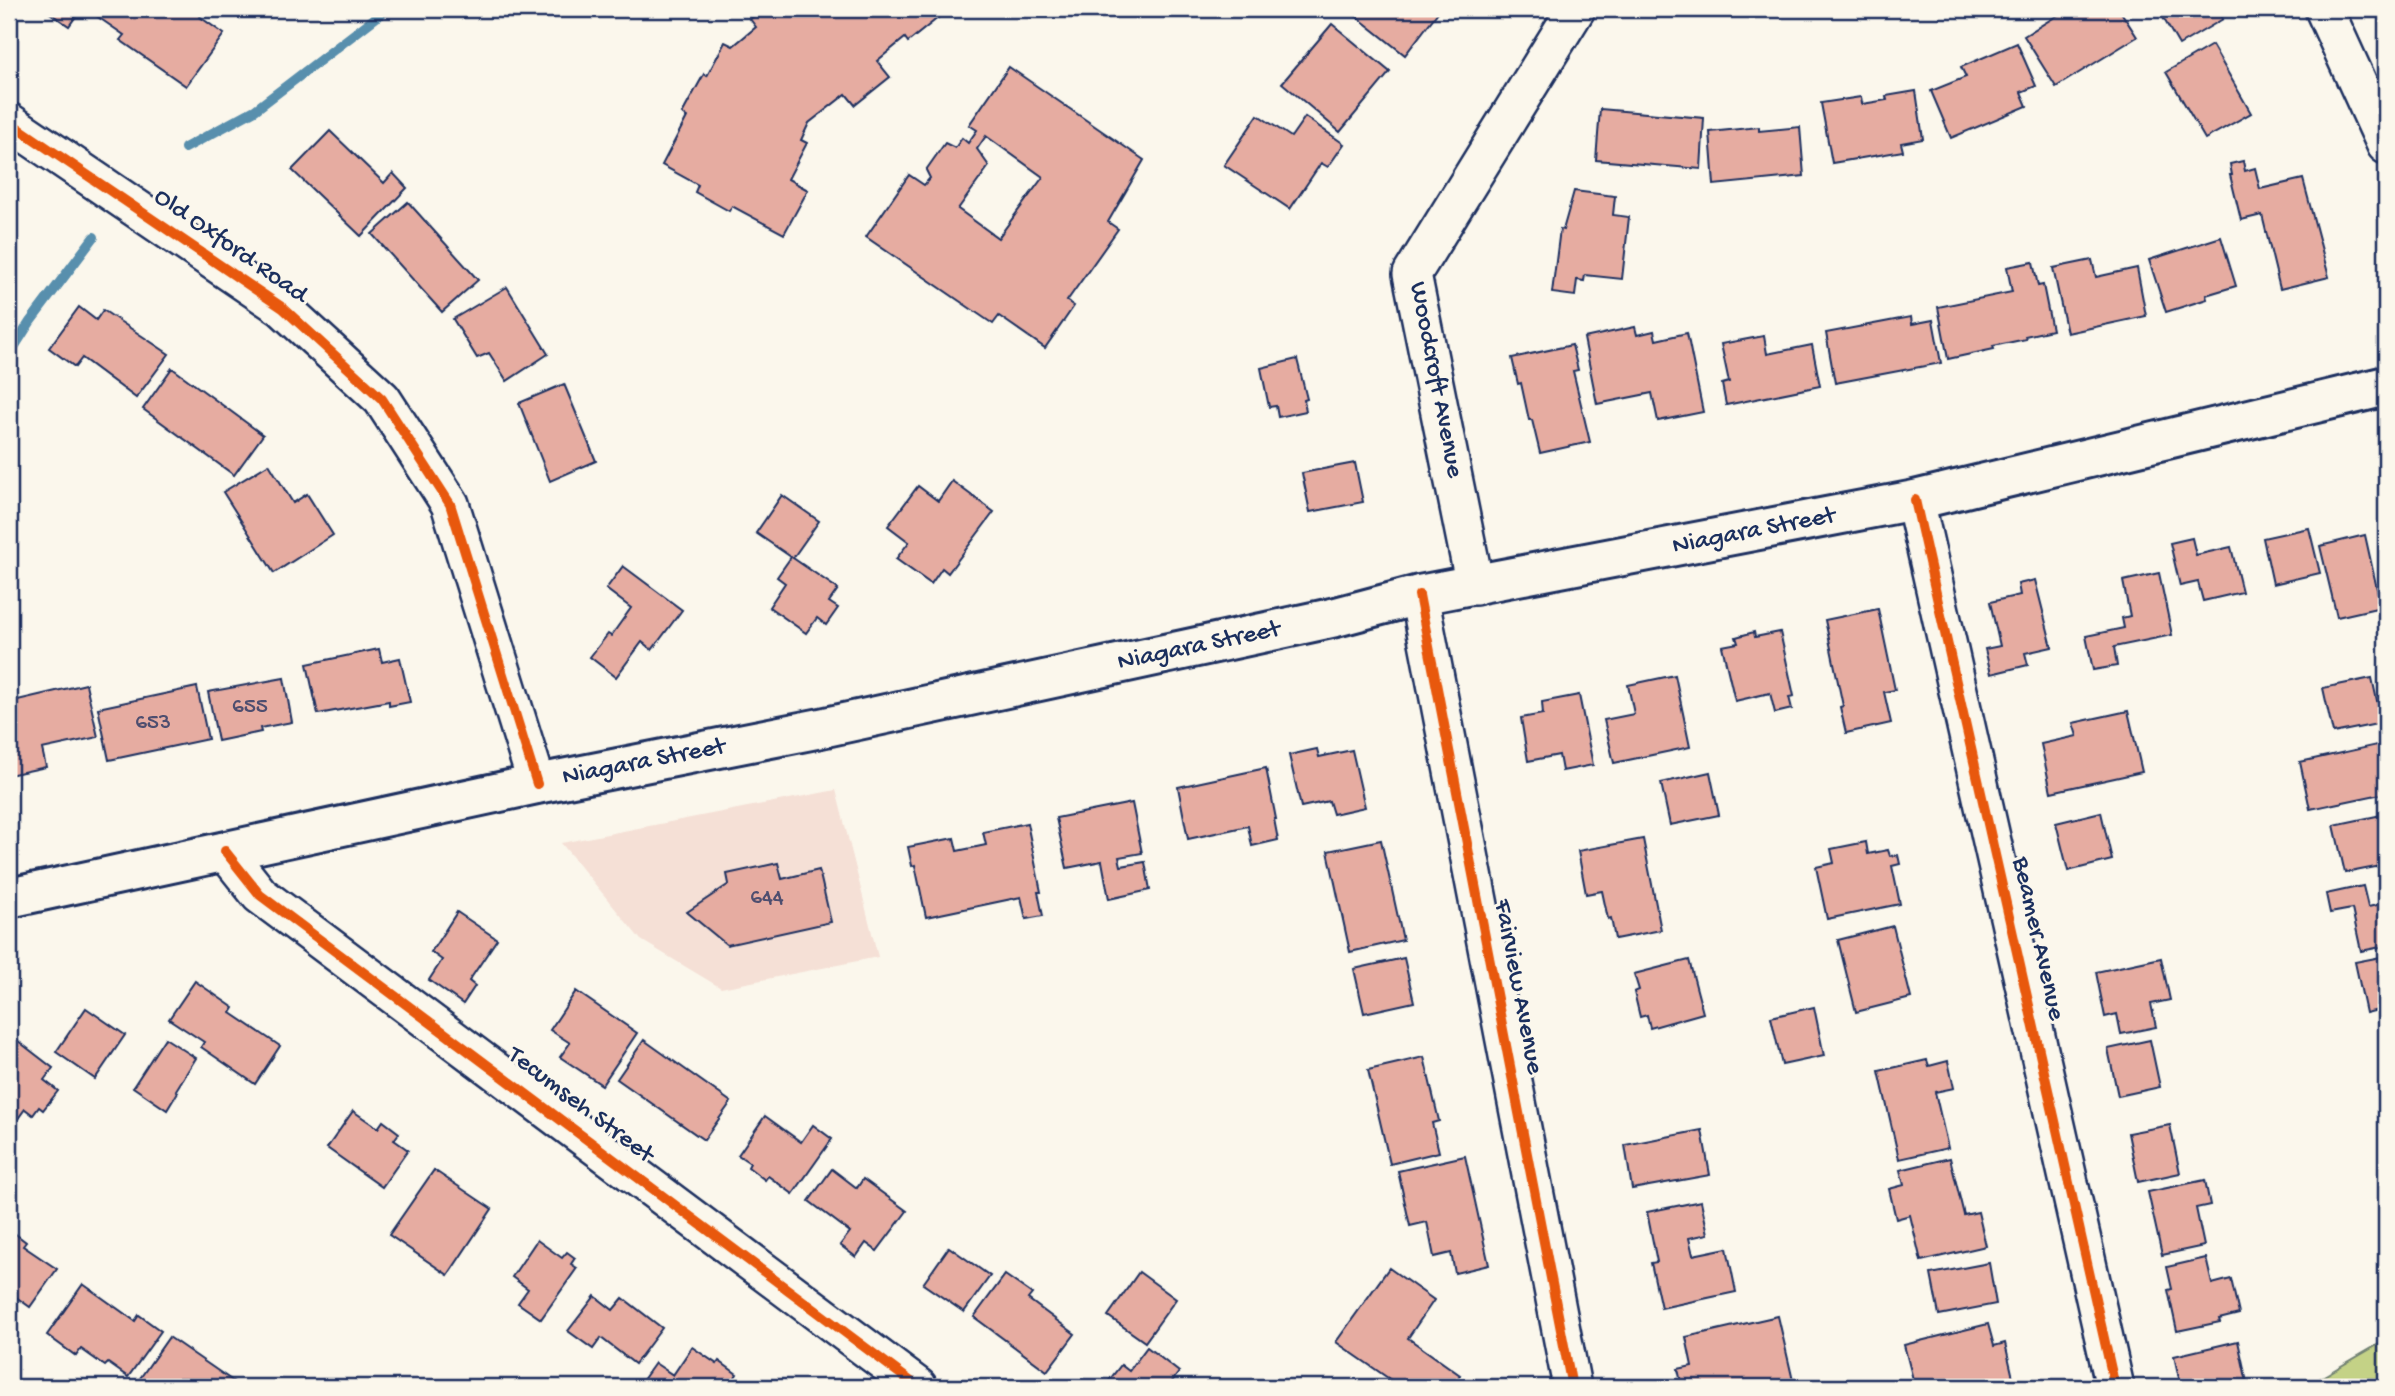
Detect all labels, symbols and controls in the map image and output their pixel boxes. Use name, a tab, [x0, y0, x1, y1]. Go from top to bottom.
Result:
street label: Old Oxford Road	[147, 182, 314, 313]
street label: Woodcroft Avenue	[1401, 279, 1469, 481]
street label: Niagara Street	[1670, 501, 1840, 563]
street label: Niagara Street	[1115, 614, 1285, 679]
house number: 655	[232, 694, 268, 721]
house number: 653	[135, 710, 171, 737]
street label: Niagara Street	[560, 732, 730, 794]
street label: Beamer Avenue	[2003, 853, 2071, 1024]
house number: 644	[750, 885, 784, 912]
street label: Fairview Avenue	[1485, 896, 1549, 1078]
street label: Tecumseh Street	[499, 1040, 661, 1173]

